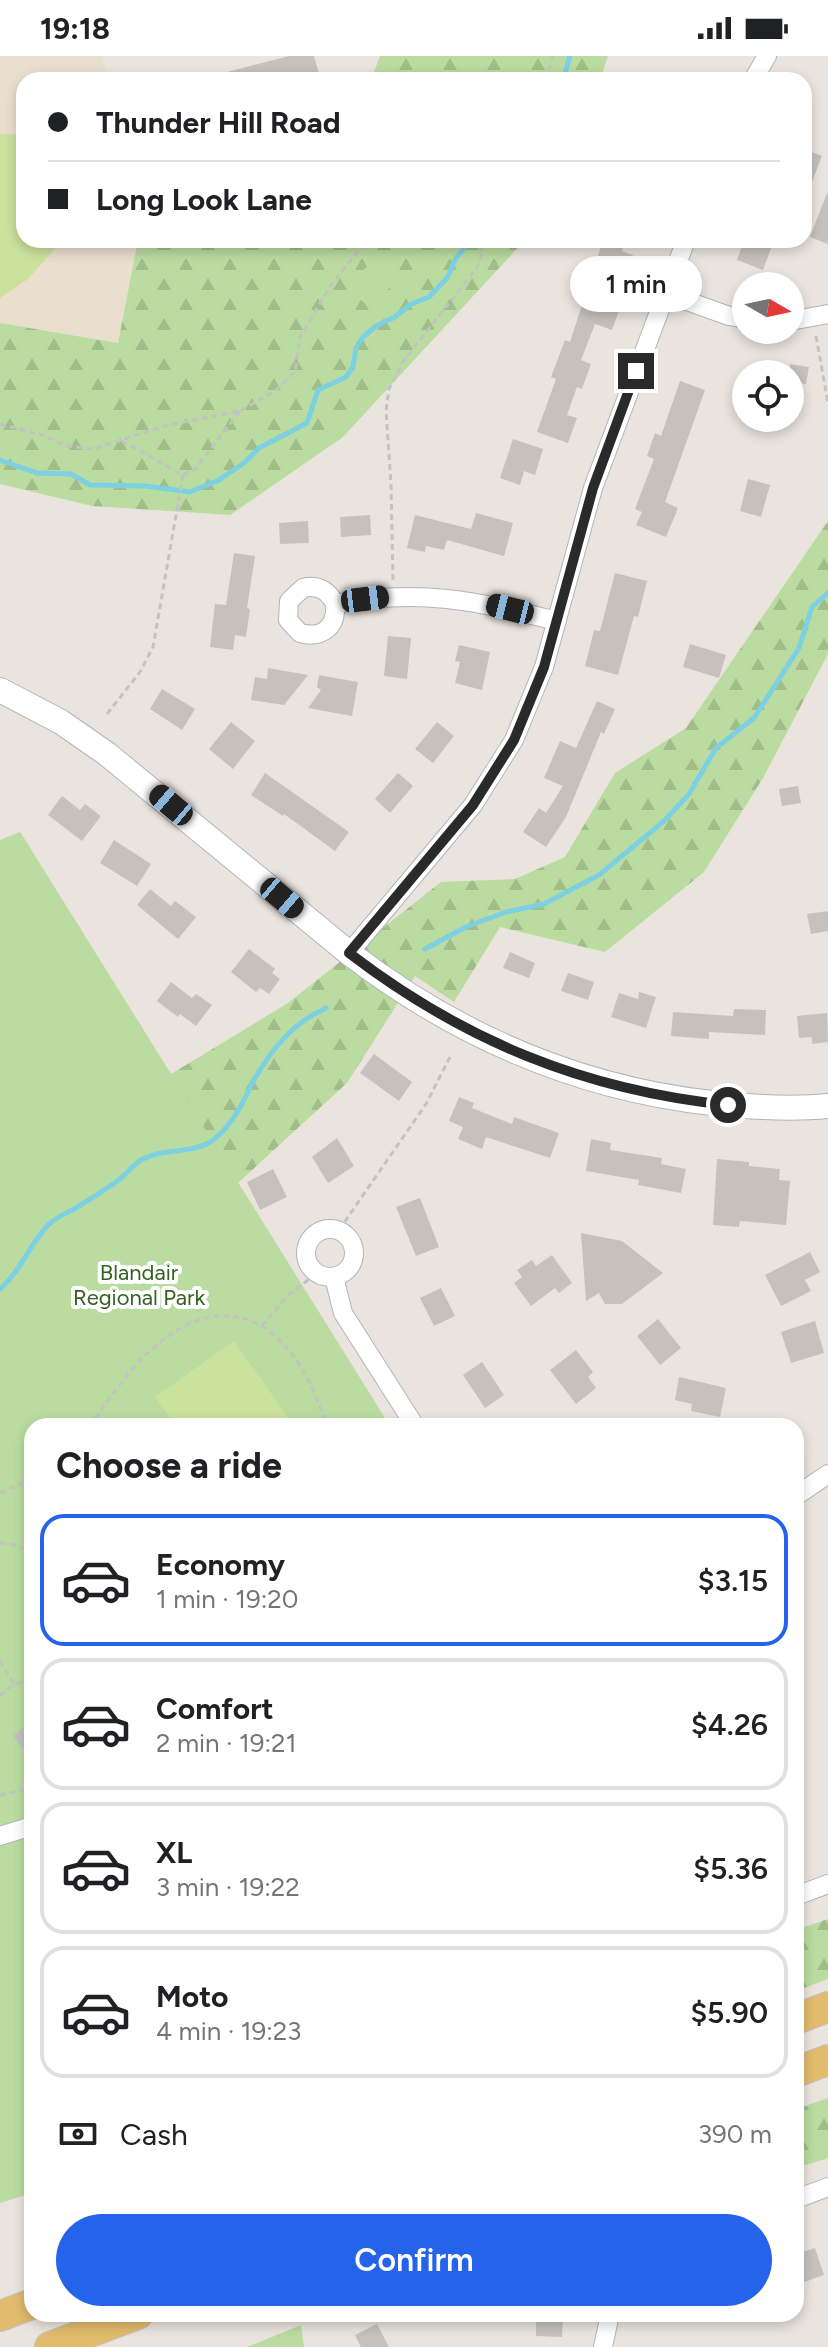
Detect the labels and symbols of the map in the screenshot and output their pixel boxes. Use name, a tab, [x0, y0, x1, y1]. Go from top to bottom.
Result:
callout: 1 min	[570, 255, 702, 311]
north arrow	[732, 272, 804, 344]
route end	[618, 353, 654, 389]
car	[340, 584, 390, 614]
car	[484, 592, 536, 626]
car	[145, 780, 197, 830]
car	[256, 873, 308, 923]
route start	[710, 1087, 746, 1123]
park label: Blandair Regional Park	[73, 1259, 205, 1311]

